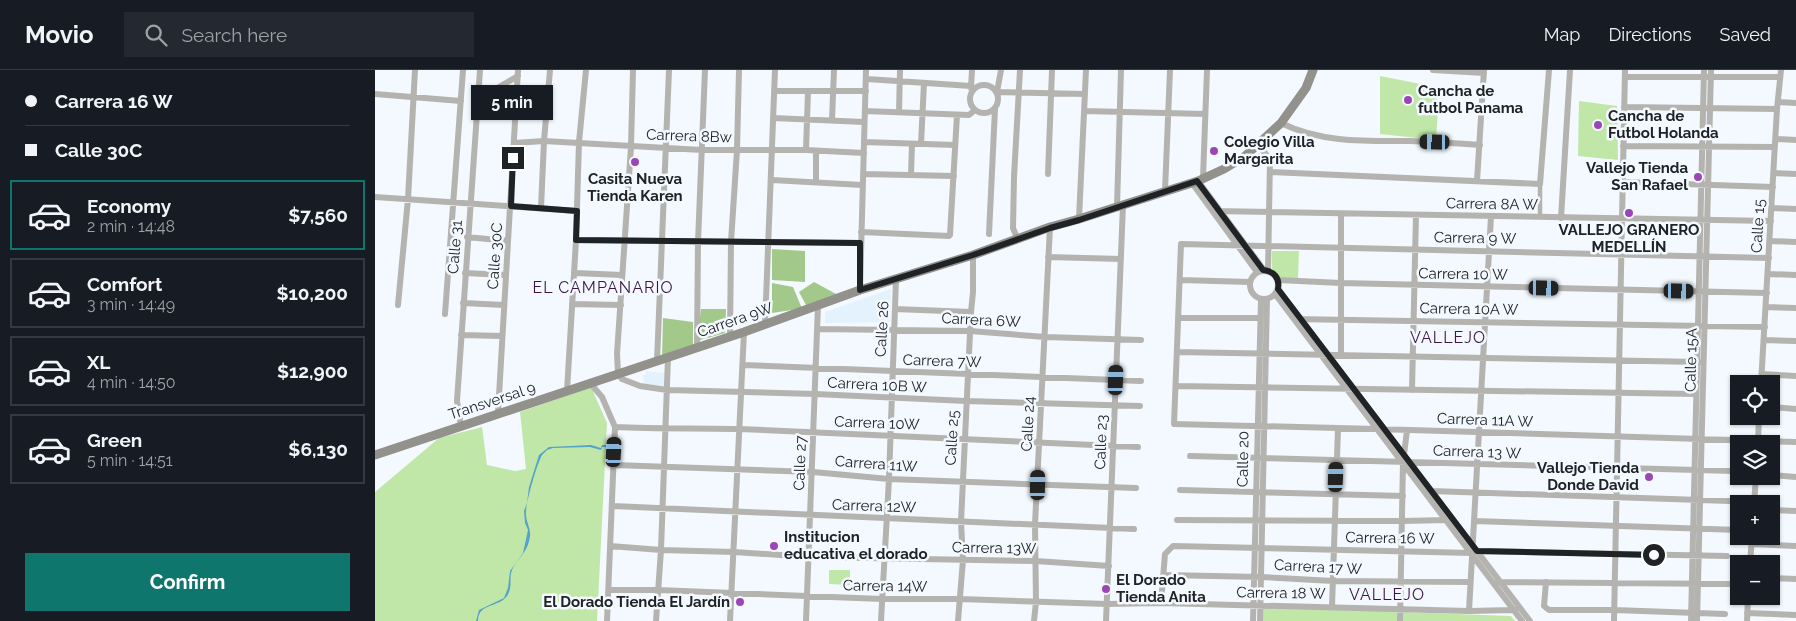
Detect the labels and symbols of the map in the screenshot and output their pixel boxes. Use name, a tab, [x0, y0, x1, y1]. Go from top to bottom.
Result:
place label: Cancha de futbol Panama	[1418, 82, 1524, 117]
callout: 5 min	[472, 86, 554, 121]
marker: Cancha de futbol Panama	[1402, 94, 1414, 106]
place label: Cancha de Futbol Holanda	[1608, 107, 1719, 142]
marker: Cancha de Futbol Holanda	[1592, 119, 1604, 131]
street label: Carrera 8Bw	[646, 126, 732, 146]
place label: Colegio Villa Margarita	[1224, 133, 1315, 168]
car	[1419, 134, 1450, 150]
marker: Colegio Villa Margarita	[1208, 145, 1220, 157]
route end	[502, 147, 524, 169]
marker: Casita Nueva Tienda Karen	[629, 156, 641, 168]
place label: Vallejo Tienda San Rafael	[1586, 159, 1688, 194]
place label: Casita Nueva Tienda Karen	[587, 170, 683, 205]
marker: Vallejo Tienda San Rafael	[1692, 171, 1704, 183]
street label: Carrera 8A W	[1446, 194, 1539, 214]
street label: Calle 15	[1748, 199, 1768, 253]
marker: VALLEJO GRANERO MEDELLÍN	[1623, 207, 1635, 219]
street label: Calle 31	[444, 219, 466, 274]
place label: VALLEJO GRANERO MEDELLÍN	[1559, 221, 1699, 256]
street label: Calle 30C	[484, 222, 506, 290]
street label: Carrera 9 W	[1434, 228, 1517, 248]
street label: Carrera 10 W	[1418, 264, 1508, 284]
district label: EL CAMPANARIO	[533, 278, 673, 297]
car	[1528, 280, 1559, 296]
car	[1663, 283, 1694, 299]
street label: Carrera 9W	[695, 299, 775, 341]
street label: Carrera 10A W	[1419, 299, 1519, 319]
street label: Calle 26	[872, 301, 892, 357]
street label: Carrera 6W	[941, 309, 1021, 331]
district label: VALLEJO	[1410, 328, 1486, 347]
street label: Calle 15A	[1681, 328, 1701, 392]
street label: Carrera 7W	[902, 351, 982, 371]
car	[1107, 365, 1124, 395]
street label: Carrera 10B W	[827, 373, 927, 397]
street label: Transversal 9	[446, 378, 538, 424]
street label: Calle 24	[1018, 396, 1038, 452]
street label: Carrera 11A W	[1437, 409, 1534, 431]
street label: Calle 25	[942, 410, 962, 466]
street label: Carrera 10W	[834, 413, 920, 433]
street label: Calle 23	[1091, 414, 1111, 470]
street label: Calle 20	[1234, 431, 1252, 487]
street label: Calle 27	[790, 435, 810, 491]
car	[605, 437, 622, 467]
street label: Carrera 13 W	[1433, 441, 1522, 463]
street label: Carrera 11W	[834, 452, 918, 476]
place label: Vallejo Tienda Donde David	[1537, 459, 1639, 494]
car	[1327, 462, 1344, 492]
car	[1030, 470, 1045, 500]
marker: Vallejo Tienda Donde David	[1643, 471, 1655, 483]
street label: Carrera 12W	[832, 496, 917, 516]
place label: Institucion educativa el dorado	[784, 528, 928, 563]
street label: Carrera 16 W	[1345, 528, 1435, 548]
street label: Carrera 13W	[952, 538, 1037, 558]
marker: Institucion educativa el dorado	[768, 540, 780, 552]
route start	[1643, 544, 1665, 566]
street label: Carrera 17 W	[1274, 556, 1363, 578]
place label: El Dorado Tienda Anita	[1116, 571, 1206, 606]
street label: Carrera 14W	[843, 576, 928, 596]
marker: El Dorado Tienda Anita	[1100, 583, 1112, 595]
street label: Carrera 18 W	[1236, 583, 1326, 603]
district label: VALLEJO	[1349, 585, 1425, 604]
place label: El Dorado Tienda El Jardín	[543, 593, 730, 611]
marker: El Dorado Tienda El Jardín	[734, 596, 746, 608]

